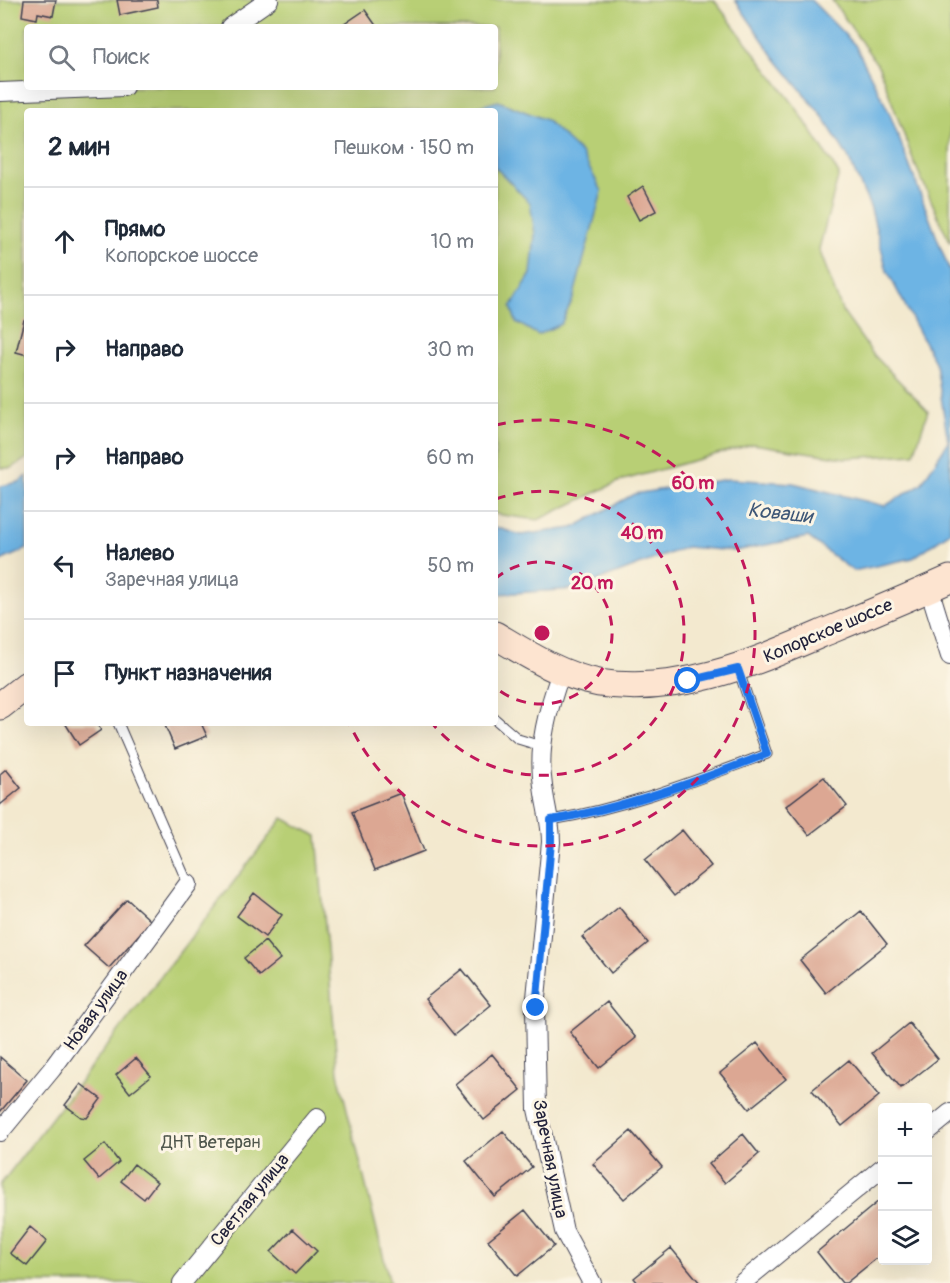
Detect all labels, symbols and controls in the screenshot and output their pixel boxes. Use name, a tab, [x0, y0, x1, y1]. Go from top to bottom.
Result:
search box	[24, 24, 498, 90]
icon: search	[45, 41, 78, 74]
text: Поиск	[93, 43, 150, 71]
text: 2 мин	[48, 131, 110, 163]
text: Пешком · 150 m	[334, 135, 474, 160]
text: Прямо	[105, 215, 165, 243]
icon: ahead	[48, 225, 81, 258]
text: 10 m	[430, 229, 474, 254]
text: Копорское шоссе	[105, 243, 258, 268]
icon: right	[48, 333, 81, 366]
text: Направо	[105, 335, 184, 363]
text: 30 m	[427, 337, 474, 362]
icon: right	[48, 441, 81, 474]
text: Направо	[105, 443, 184, 471]
text: 60 m	[427, 445, 474, 470]
text: 60 m	[672, 472, 714, 495]
water label: Коваши	[747, 497, 815, 529]
text: 40 m	[621, 522, 663, 545]
text: Налево	[105, 539, 174, 567]
icon: left	[48, 549, 81, 582]
text: 50 m	[427, 553, 474, 578]
text: Заречная улица	[105, 567, 239, 592]
text: 20 m	[571, 572, 613, 595]
street label: Копорское шоссе	[760, 593, 896, 669]
centre of rings	[532, 623, 552, 643]
icon: arrive	[48, 657, 81, 690]
text: Пункт назначения	[105, 659, 272, 687]
route start	[674, 667, 700, 693]
street label: Новая улица	[59, 965, 133, 1055]
route end	[522, 994, 548, 1020]
street label: Заречная улица	[527, 1098, 573, 1220]
map controls	[878, 1103, 932, 1265]
button: +	[878, 1103, 932, 1157]
park label: ДНТ Ветеран	[161, 1131, 260, 1154]
street label: Светлая улица	[206, 1149, 294, 1251]
button: −	[878, 1157, 932, 1211]
button: layers	[878, 1211, 932, 1265]

